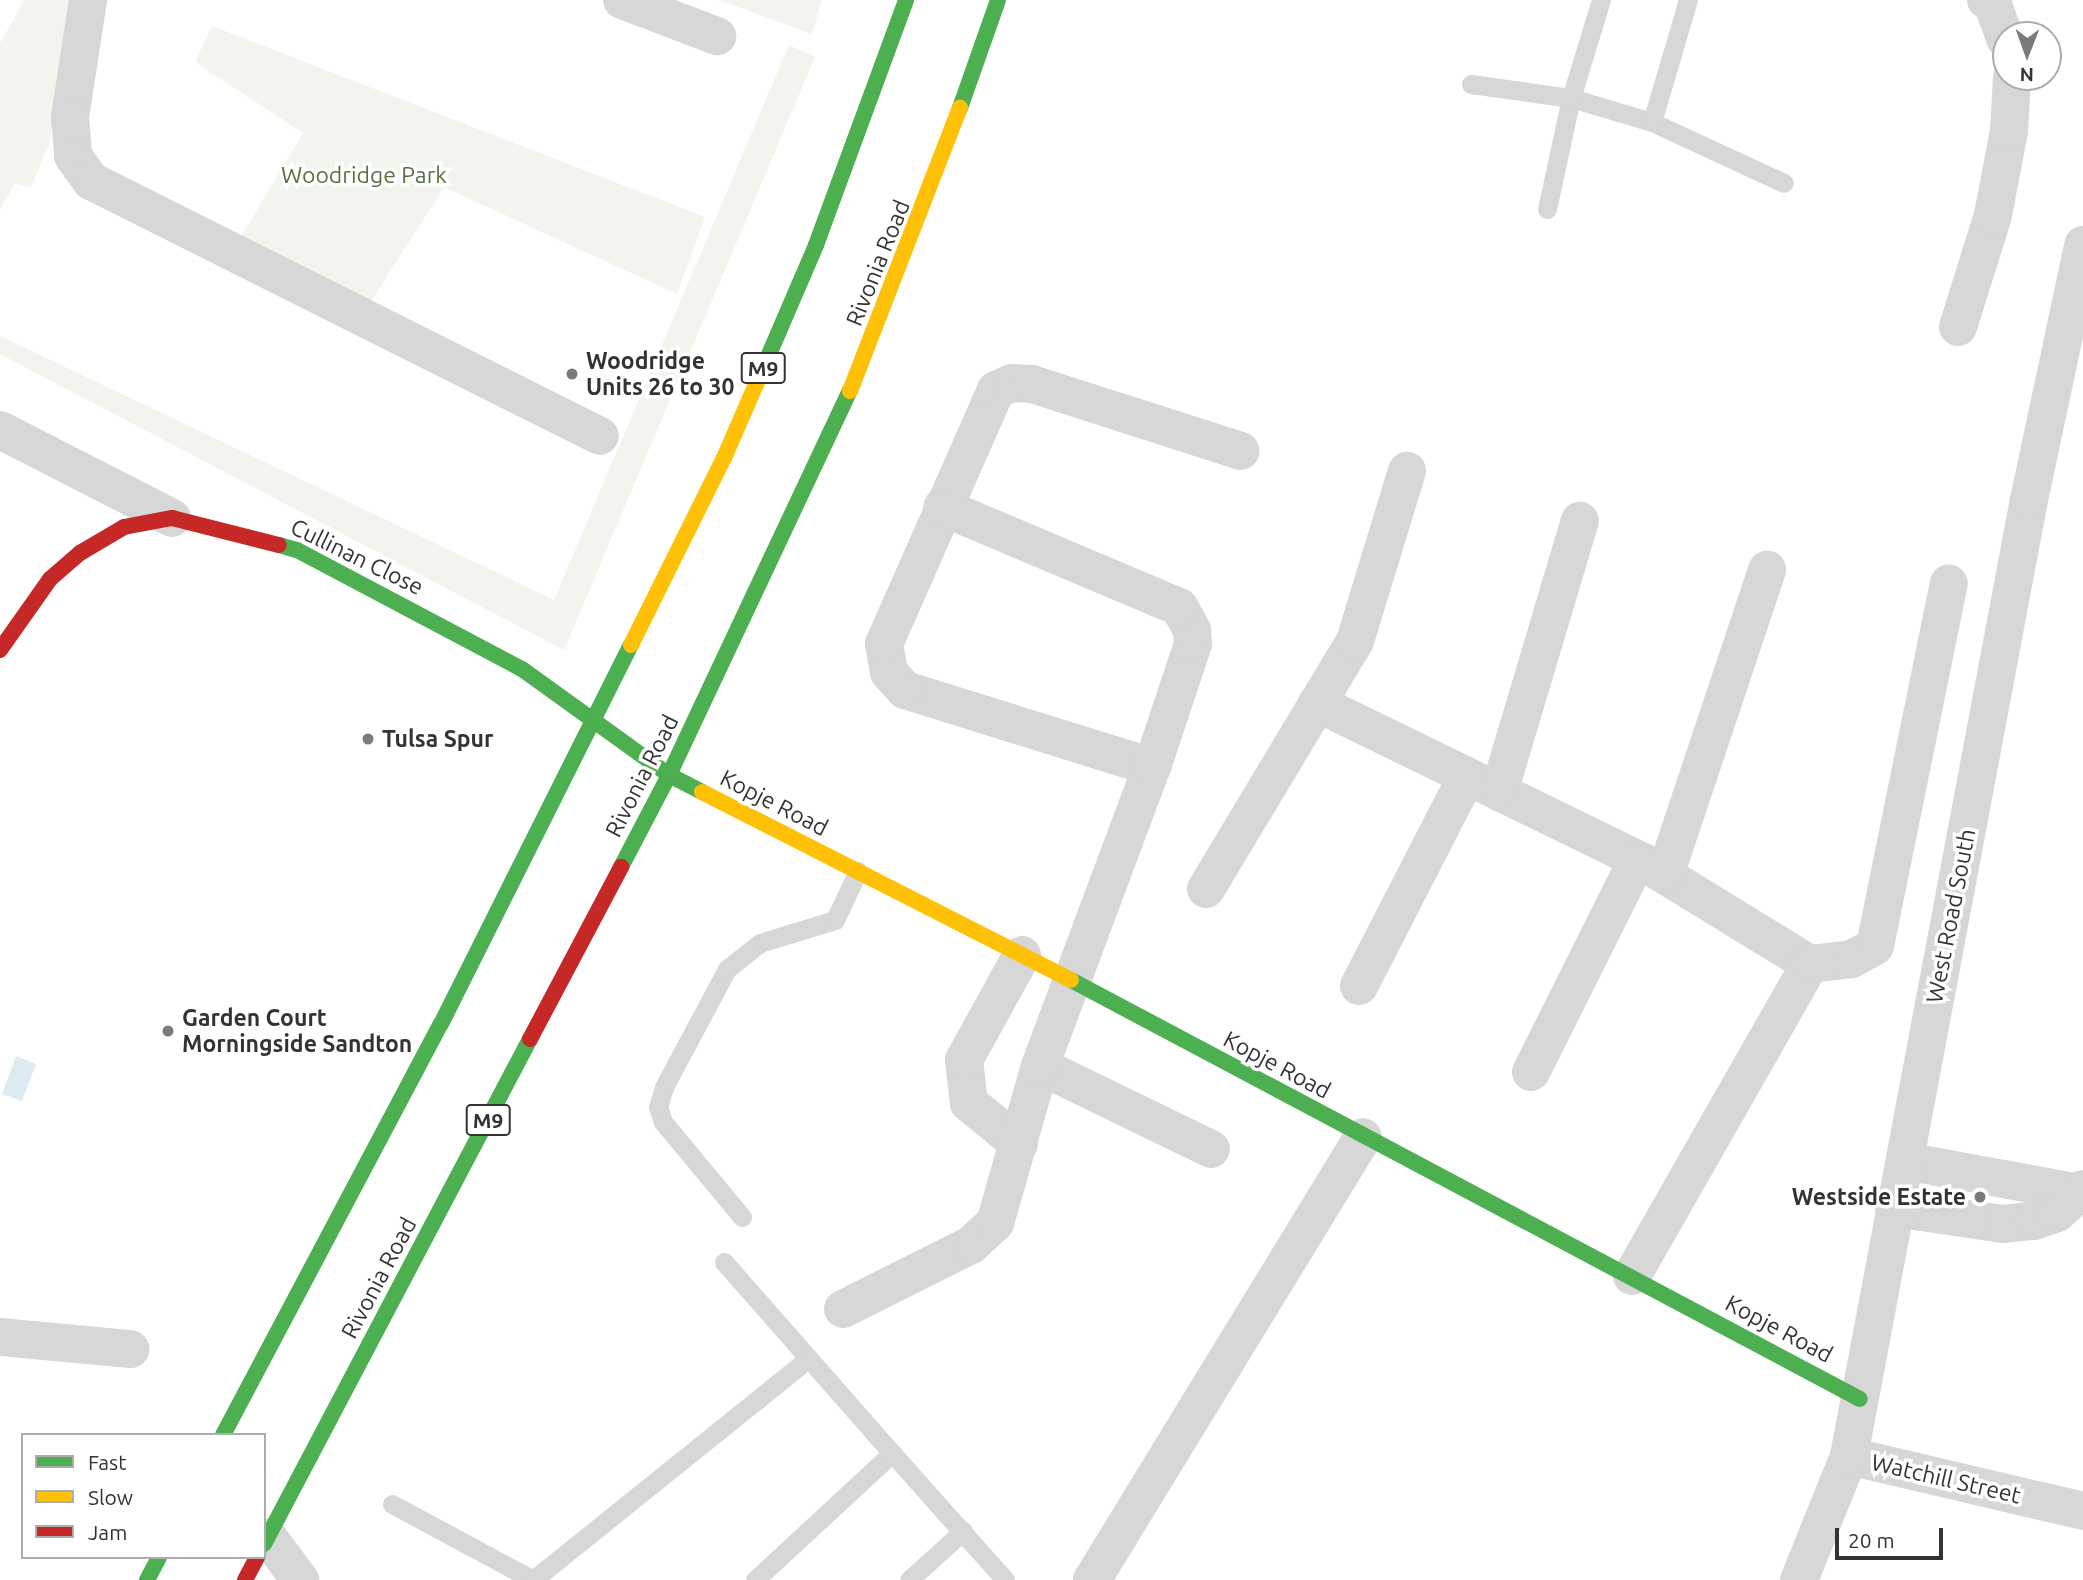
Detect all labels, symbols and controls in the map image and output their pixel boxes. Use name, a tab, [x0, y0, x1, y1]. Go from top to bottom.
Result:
north arrow	[1992, 21, 2062, 91]
text: N	[2019, 64, 2034, 86]
park label: Woodridge Park	[281, 161, 447, 189]
street label: Rivonia Road	[840, 196, 916, 330]
place label: Woodridge Units 26 to 30	[586, 347, 734, 401]
road number: M9	[740, 350, 786, 386]
marker: Woodridge Units 26 to 30	[564, 366, 580, 382]
street label: Cullinan Close	[286, 513, 428, 601]
street label: Rivonia Road	[599, 710, 685, 842]
place label: Tulsa Spur	[382, 725, 493, 753]
marker: Tulsa Spur	[360, 731, 376, 747]
street label: Kopje Road	[716, 764, 832, 842]
street label: West Road South	[1921, 826, 1981, 1006]
place label: Garden Court Morningside Sandton	[182, 1004, 412, 1058]
marker: Garden Court Morningside Sandton	[160, 1023, 176, 1039]
street label: Kopje Road	[1219, 1025, 1335, 1105]
road number: M9	[465, 1102, 511, 1138]
place label: Westside Estate	[1792, 1183, 1966, 1211]
marker: Westside Estate	[1972, 1189, 1988, 1205]
street label: Rivonia Road	[336, 1213, 422, 1343]
street label: Kopje Road	[1721, 1289, 1837, 1369]
legend	[21, 1433, 266, 1559]
street label: Watchill Street	[1869, 1448, 2023, 1510]
text: Fast	[88, 1450, 126, 1474]
text: Slow	[88, 1485, 133, 1509]
scale bar	[1838, 1514, 1946, 1558]
text: Jam	[88, 1520, 127, 1544]
text: 20 m	[1848, 1528, 1895, 1552]

